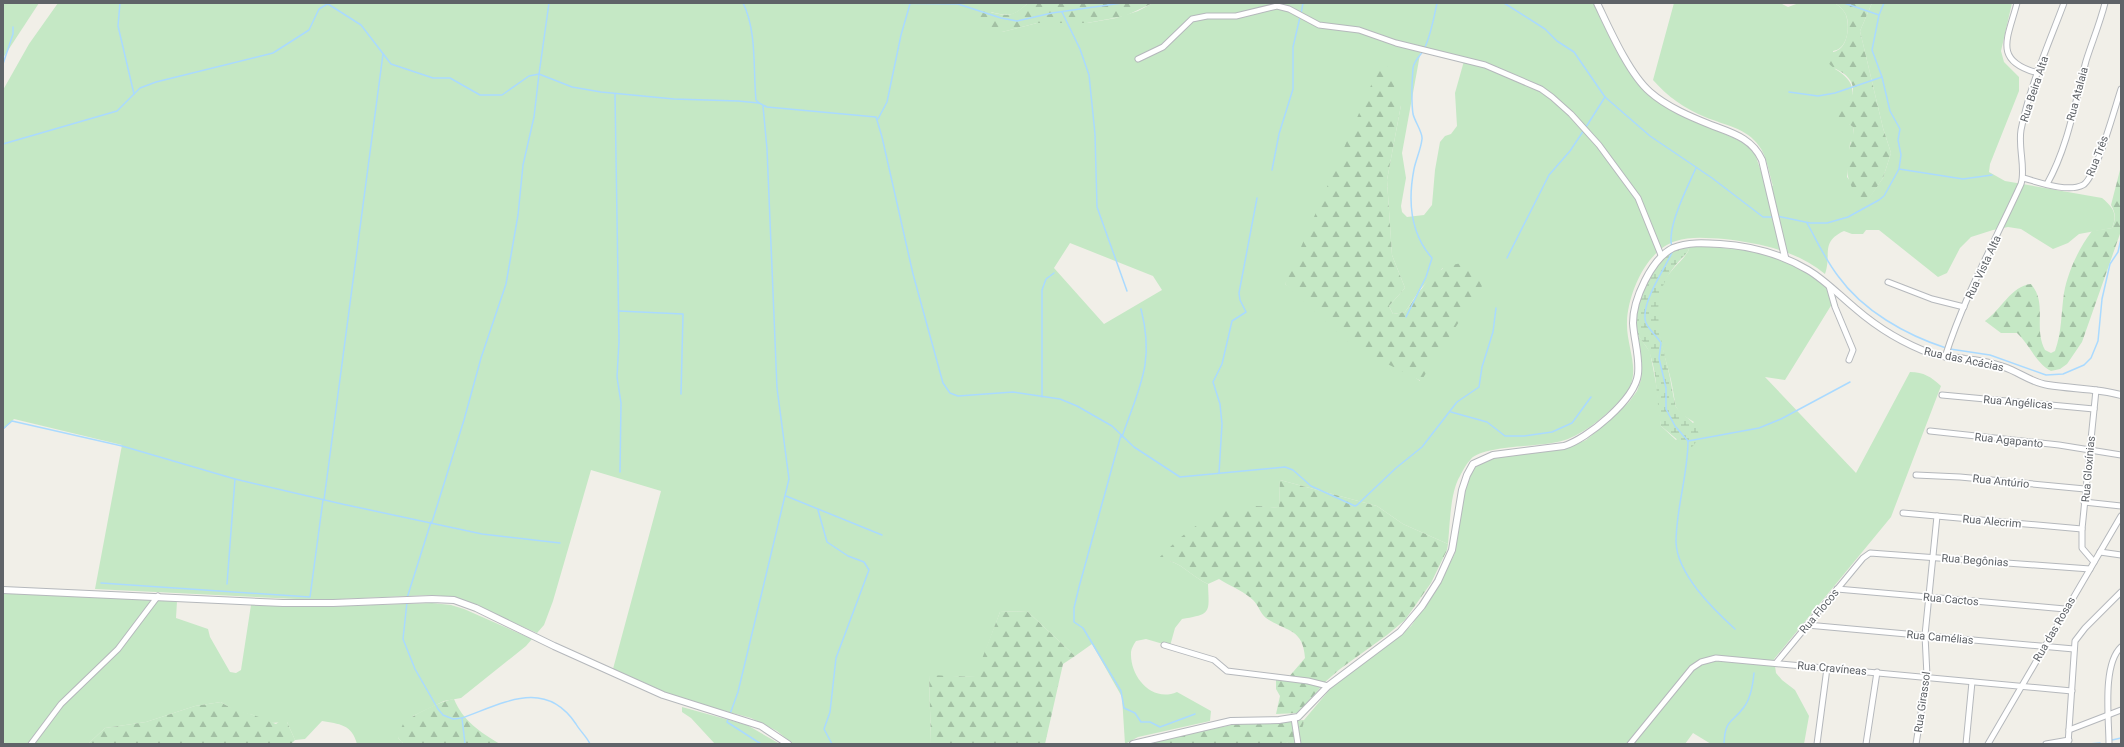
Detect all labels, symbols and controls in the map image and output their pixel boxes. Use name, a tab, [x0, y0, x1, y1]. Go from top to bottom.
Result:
street label: Rua Beira Alta	[2018, 55, 2051, 124]
street label: Rua Atalaia	[2064, 66, 2091, 123]
street label: Rua Três	[2084, 134, 2111, 178]
street label: Rua Vista Alta	[1963, 233, 2004, 301]
street label: Rua das Acácias	[1923, 345, 2005, 374]
street label: Rua Angélicas	[1983, 393, 2053, 412]
street label: Rua Agapanto	[1974, 430, 2044, 451]
street label: Rua Gloxínias	[2079, 435, 2098, 503]
street label: Rua Antúrio	[1972, 472, 2030, 491]
street label: Rua Alecrim	[1962, 512, 2022, 531]
street label: Rua Begônias	[1941, 552, 2009, 569]
street label: Rua Flocos	[1797, 586, 1842, 636]
street label: Rua Cactos	[1923, 591, 1980, 608]
street label: Rua das Rosas	[2031, 594, 2078, 664]
street label: Rua Camélias	[1906, 628, 1974, 647]
street label: Rua Cravíneas	[1797, 659, 1868, 678]
street label: Rua Girassol	[1912, 671, 1933, 733]

